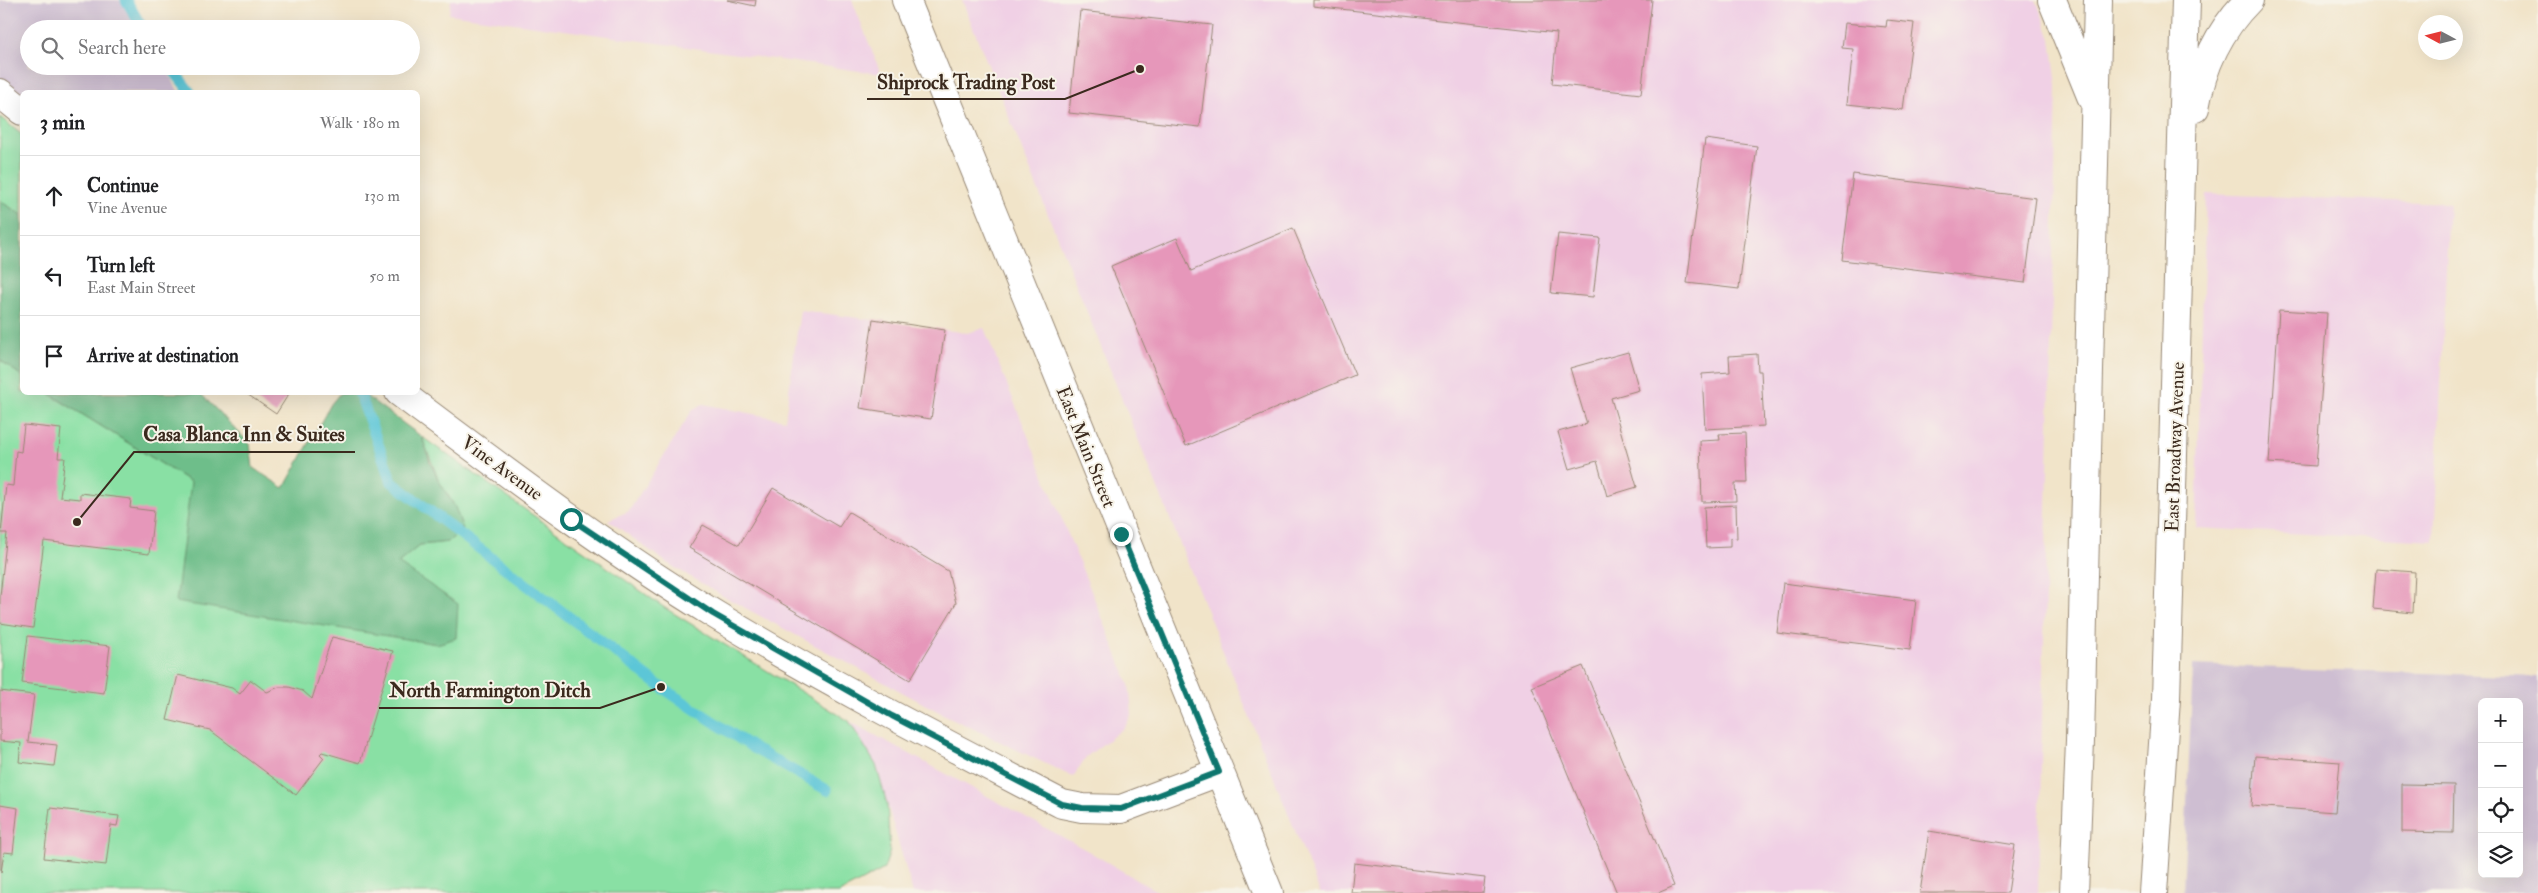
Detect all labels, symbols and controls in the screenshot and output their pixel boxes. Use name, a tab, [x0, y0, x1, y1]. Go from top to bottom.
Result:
north arrow	[2418, 15, 2463, 60]
search box	[20, 20, 420, 75]
icon: search	[38, 34, 66, 62]
text: Search here	[78, 36, 166, 60]
callout: Shiprock Trading Post	[867, 64, 1065, 99]
text: Shiprock Trading Post	[877, 70, 1055, 96]
text: 3 min	[40, 109, 85, 136]
text: Walk · 180 m	[320, 113, 400, 133]
text: Continue	[87, 174, 158, 198]
icon: ahead	[40, 182, 68, 210]
text: 130 m	[364, 186, 400, 206]
text: Vine Avenue	[87, 198, 167, 218]
text: Turn left	[87, 254, 155, 278]
icon: left	[40, 262, 68, 290]
text: 50 m	[369, 266, 400, 286]
text: East Main Street	[87, 278, 196, 298]
icon: arrive	[40, 342, 68, 370]
text: Arrive at destination	[87, 344, 239, 368]
street label: East Broadway Avenue	[2160, 361, 2190, 533]
street label: East Main Street	[1051, 383, 1121, 511]
callout: Casa Blanca Inn & Suites	[134, 417, 355, 452]
text: Casa Blanca Inn & Suites	[143, 422, 345, 447]
street label: Vine Avenue	[456, 430, 548, 506]
route start	[560, 508, 583, 531]
route end	[1110, 523, 1133, 546]
callout: North Farmington Ditch	[379, 673, 600, 708]
text: North Farmington Ditch	[388, 678, 591, 704]
map controls	[2478, 698, 2523, 878]
button: +	[2478, 698, 2523, 743]
button: −	[2478, 743, 2523, 788]
button: locate	[2478, 788, 2523, 833]
button: layers	[2478, 833, 2523, 878]

